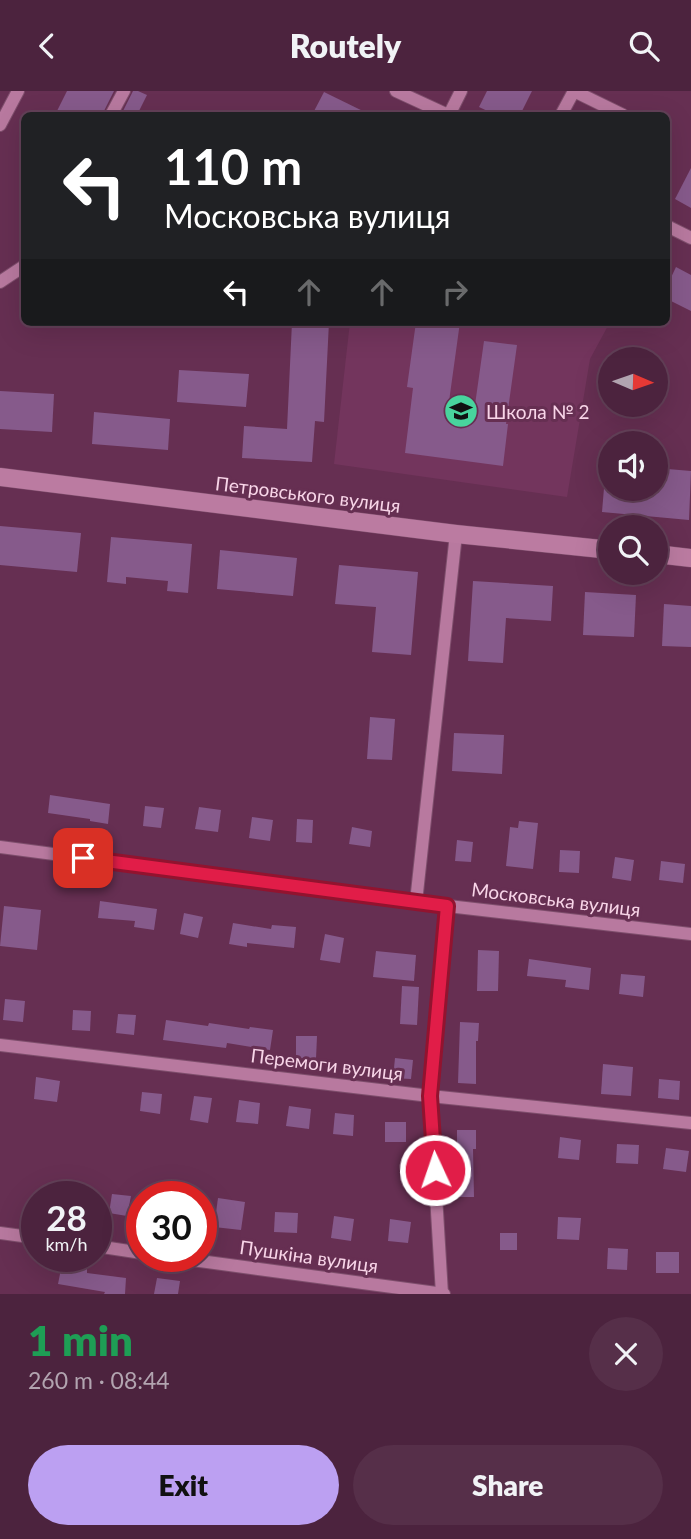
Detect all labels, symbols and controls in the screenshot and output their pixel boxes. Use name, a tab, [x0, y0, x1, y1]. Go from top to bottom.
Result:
text: Routely	[290, 26, 401, 65]
icon: back	[28, 27, 66, 65]
icon: search	[625, 27, 663, 65]
text: 110 m	[164, 137, 302, 195]
icon: left	[49, 140, 140, 231]
text: Московська вулиця	[164, 196, 451, 235]
icon: left	[217, 273, 255, 311]
icon: ahead	[290, 273, 328, 311]
icon: ahead	[363, 273, 401, 311]
icon: right	[436, 273, 474, 311]
north arrow	[598, 347, 668, 417]
map controls	[598, 347, 668, 585]
school or university icon: Школа № 2	[442, 392, 480, 430]
place label: Школа № 2	[486, 400, 590, 423]
button: sound	[598, 431, 668, 501]
street label: Петровського вулиця	[214, 471, 402, 517]
button: search	[598, 515, 668, 585]
pin	[53, 828, 113, 888]
icon: arrive	[64, 839, 102, 877]
street label: Московська вулиця	[470, 877, 642, 921]
street label: Перемоги вулиця	[250, 1043, 404, 1085]
position arrow	[398, 1133, 472, 1207]
speed limit sign: 30	[126, 1181, 217, 1272]
text: 28	[46, 1196, 87, 1238]
text: km/h	[45, 1233, 88, 1255]
street label: Пушкіна вулиця	[238, 1235, 380, 1277]
text: 1 min	[28, 1315, 133, 1365]
button: close	[589, 1317, 663, 1391]
text: 260 m · 08:44	[28, 1366, 170, 1394]
button: Exit	[28, 1445, 339, 1525]
button: Share	[353, 1445, 663, 1525]

